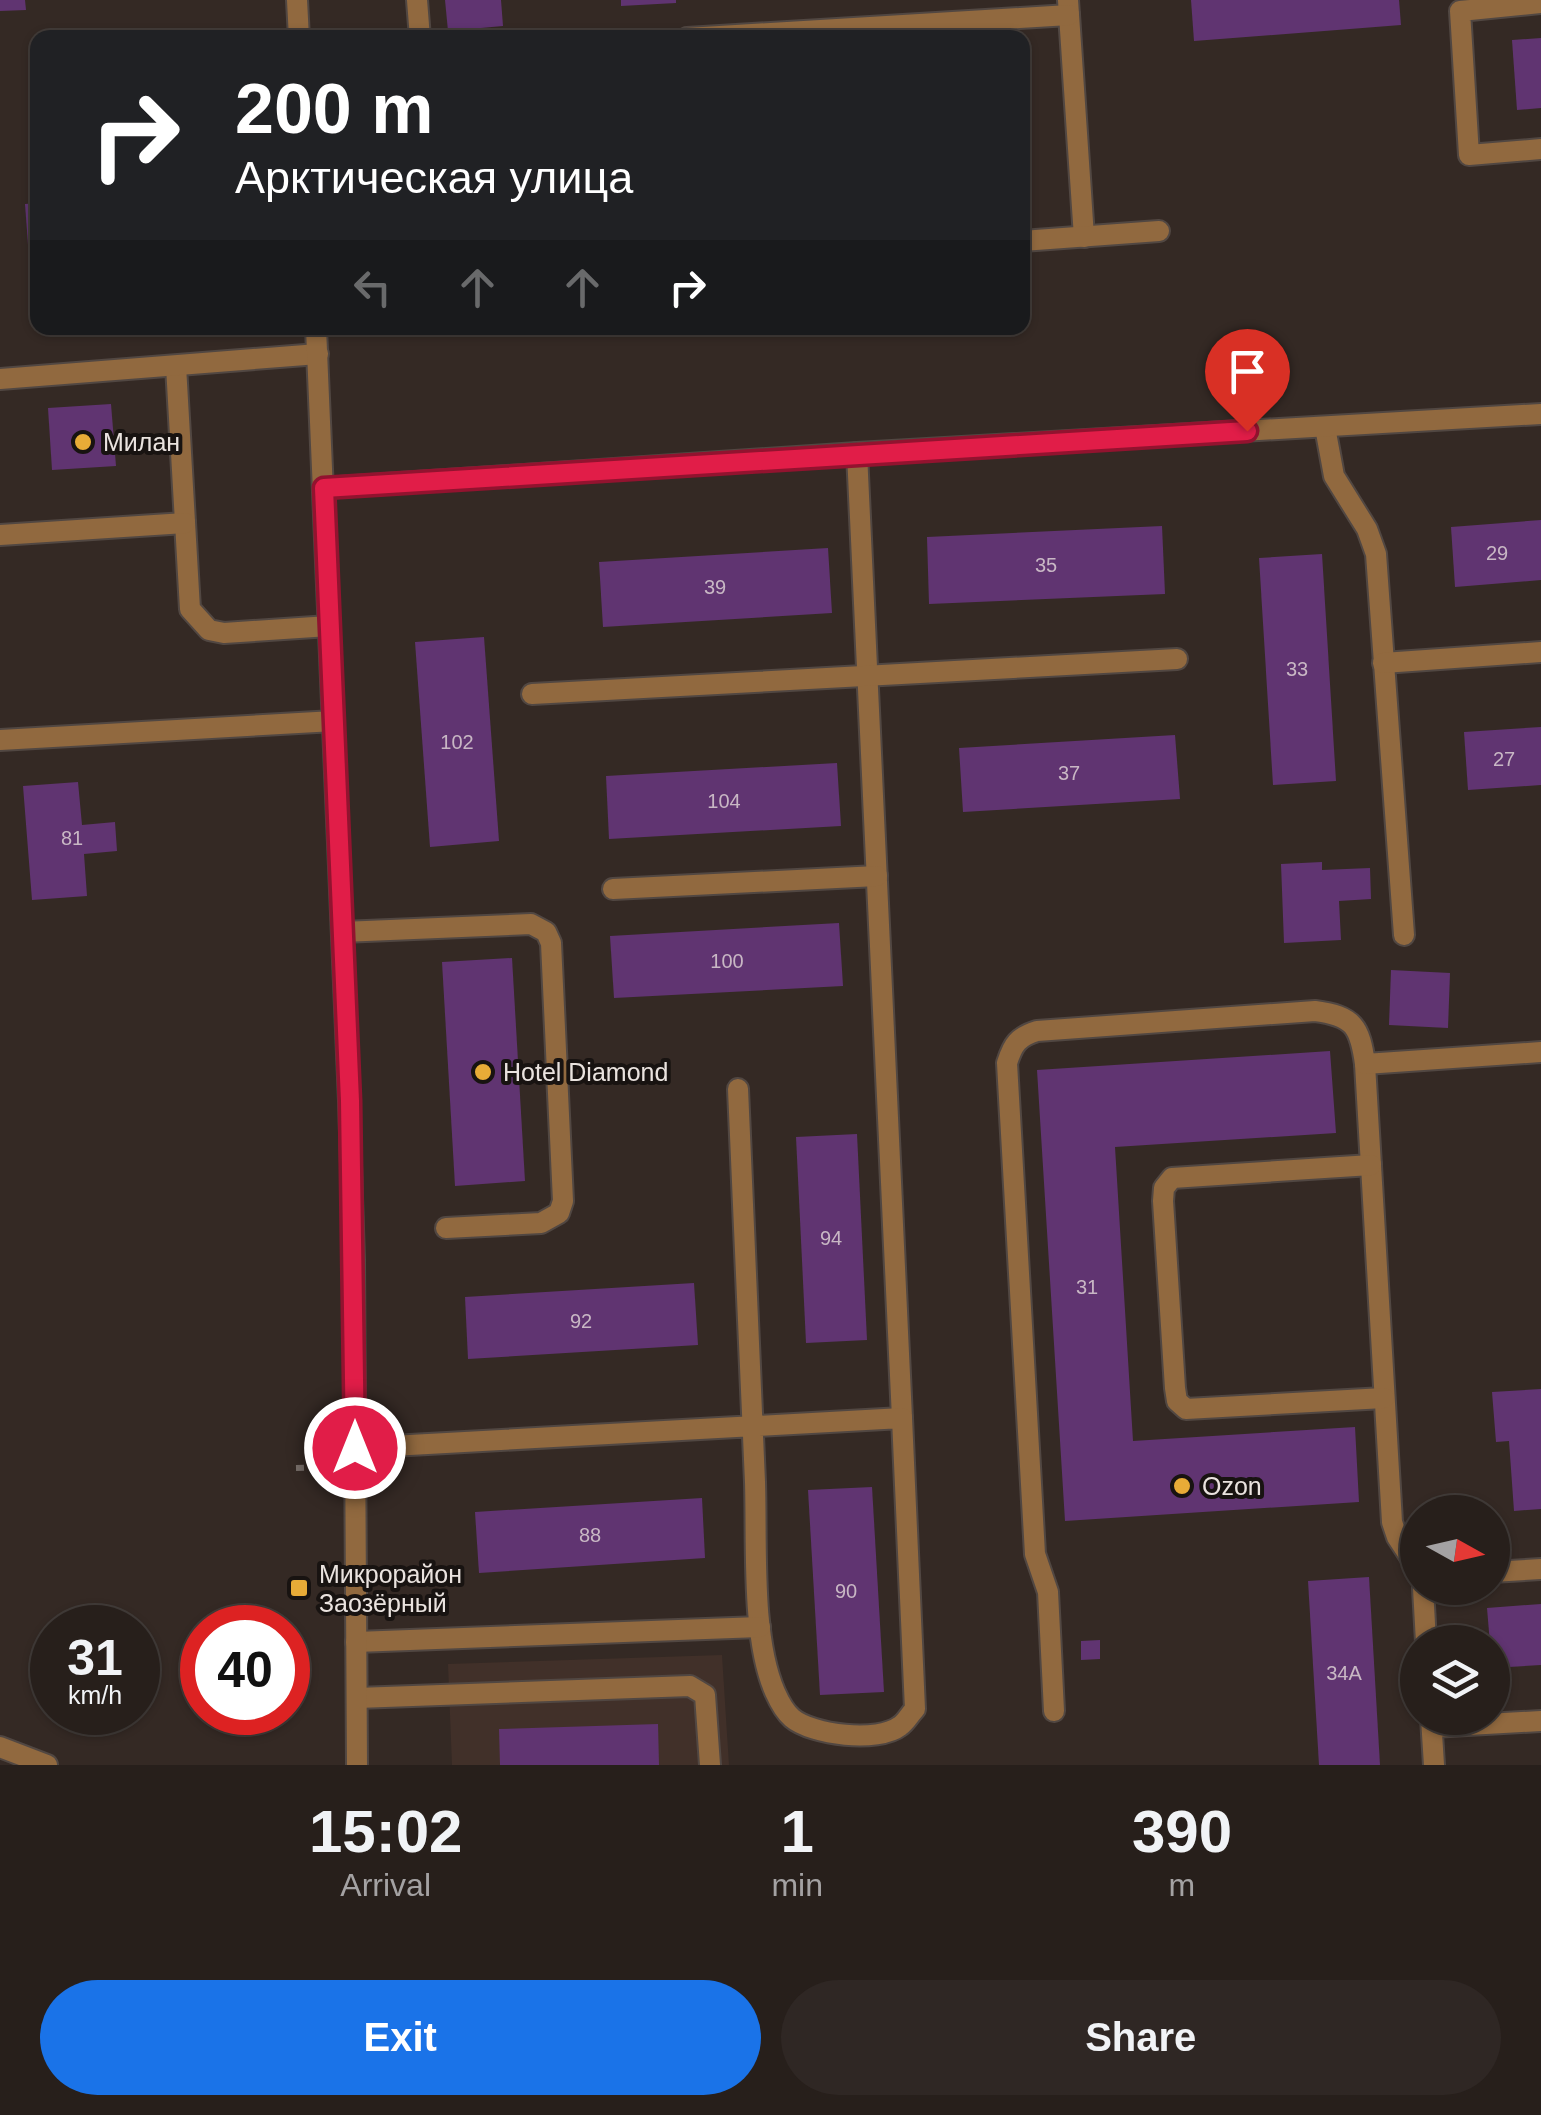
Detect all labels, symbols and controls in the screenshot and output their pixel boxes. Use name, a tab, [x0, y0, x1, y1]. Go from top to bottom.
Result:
icon: right	[70, 70, 200, 200]
text: 200 m	[235, 70, 433, 148]
text: Арктическая улица	[235, 152, 633, 203]
icon: left	[345, 260, 400, 315]
icon: ahead	[450, 260, 505, 315]
icon: ahead	[555, 260, 610, 315]
icon: right	[660, 260, 715, 315]
pin	[1205, 329, 1290, 432]
icon: arrive	[1220, 344, 1275, 399]
place label: Милан	[103, 428, 180, 456]
marker: Милан	[72, 431, 94, 453]
house number: 29	[1486, 542, 1508, 564]
house number: 35	[1035, 554, 1057, 576]
house number: 39	[704, 576, 726, 598]
house number: 33	[1286, 658, 1308, 680]
house number: 102	[440, 731, 474, 753]
house number: 27	[1493, 748, 1515, 770]
house number: 37	[1058, 762, 1080, 784]
house number: 104	[707, 790, 741, 812]
house number: 81	[61, 827, 83, 849]
house number: 100	[710, 950, 744, 972]
place label: Hotel Diamond	[503, 1058, 668, 1086]
marker: Hotel Diamond	[472, 1061, 494, 1083]
house number: 94	[820, 1227, 842, 1249]
house number: 31	[1076, 1276, 1098, 1298]
house number: 92	[570, 1310, 592, 1332]
position arrow	[303, 1396, 407, 1500]
place label: Ozon	[1202, 1472, 1262, 1500]
marker: Ozon	[1171, 1475, 1193, 1497]
north arrow	[1400, 1495, 1510, 1605]
map controls	[1400, 1495, 1510, 1735]
house number: 88	[579, 1524, 601, 1546]
place label: Микрорайон Заозёрный	[319, 1560, 462, 1617]
marker: Микрорайон Заозёрный	[288, 1577, 310, 1599]
house number: 90	[835, 1580, 857, 1602]
speed limit sign: 40	[180, 1605, 310, 1735]
button: layers	[1400, 1625, 1510, 1735]
text: 31	[67, 1630, 123, 1686]
house number: 34А	[1326, 1662, 1362, 1684]
text: km/h	[68, 1681, 122, 1709]
text: 15:02	[309, 1798, 462, 1865]
text: 1	[780, 1798, 814, 1865]
text: 390	[1132, 1798, 1232, 1865]
text: Arrival	[340, 1867, 431, 1903]
text: min	[771, 1867, 823, 1903]
text: m	[1169, 1867, 1195, 1903]
button: Exit	[40, 1980, 761, 2095]
button: Share	[781, 1980, 1501, 2095]

